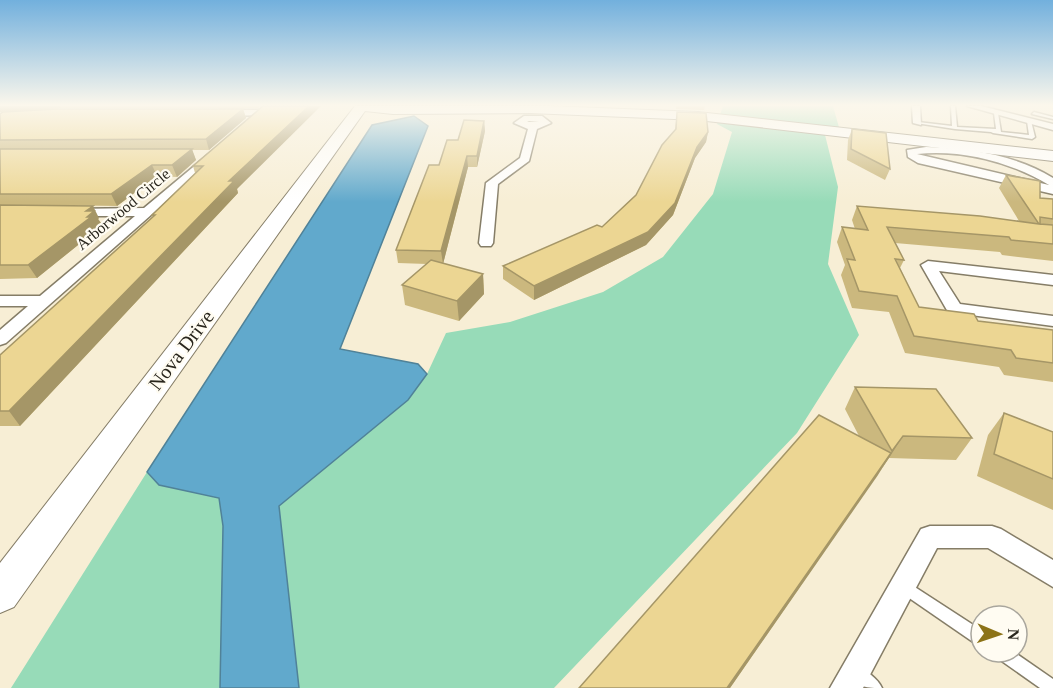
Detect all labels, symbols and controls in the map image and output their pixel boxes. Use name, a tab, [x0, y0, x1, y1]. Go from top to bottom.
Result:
street label: Arborwood Circle	[73, 165, 173, 253]
street label: Nova Drive	[144, 306, 218, 394]
north arrow	[969, 604, 1029, 664]
text: N	[1005, 628, 1022, 641]

